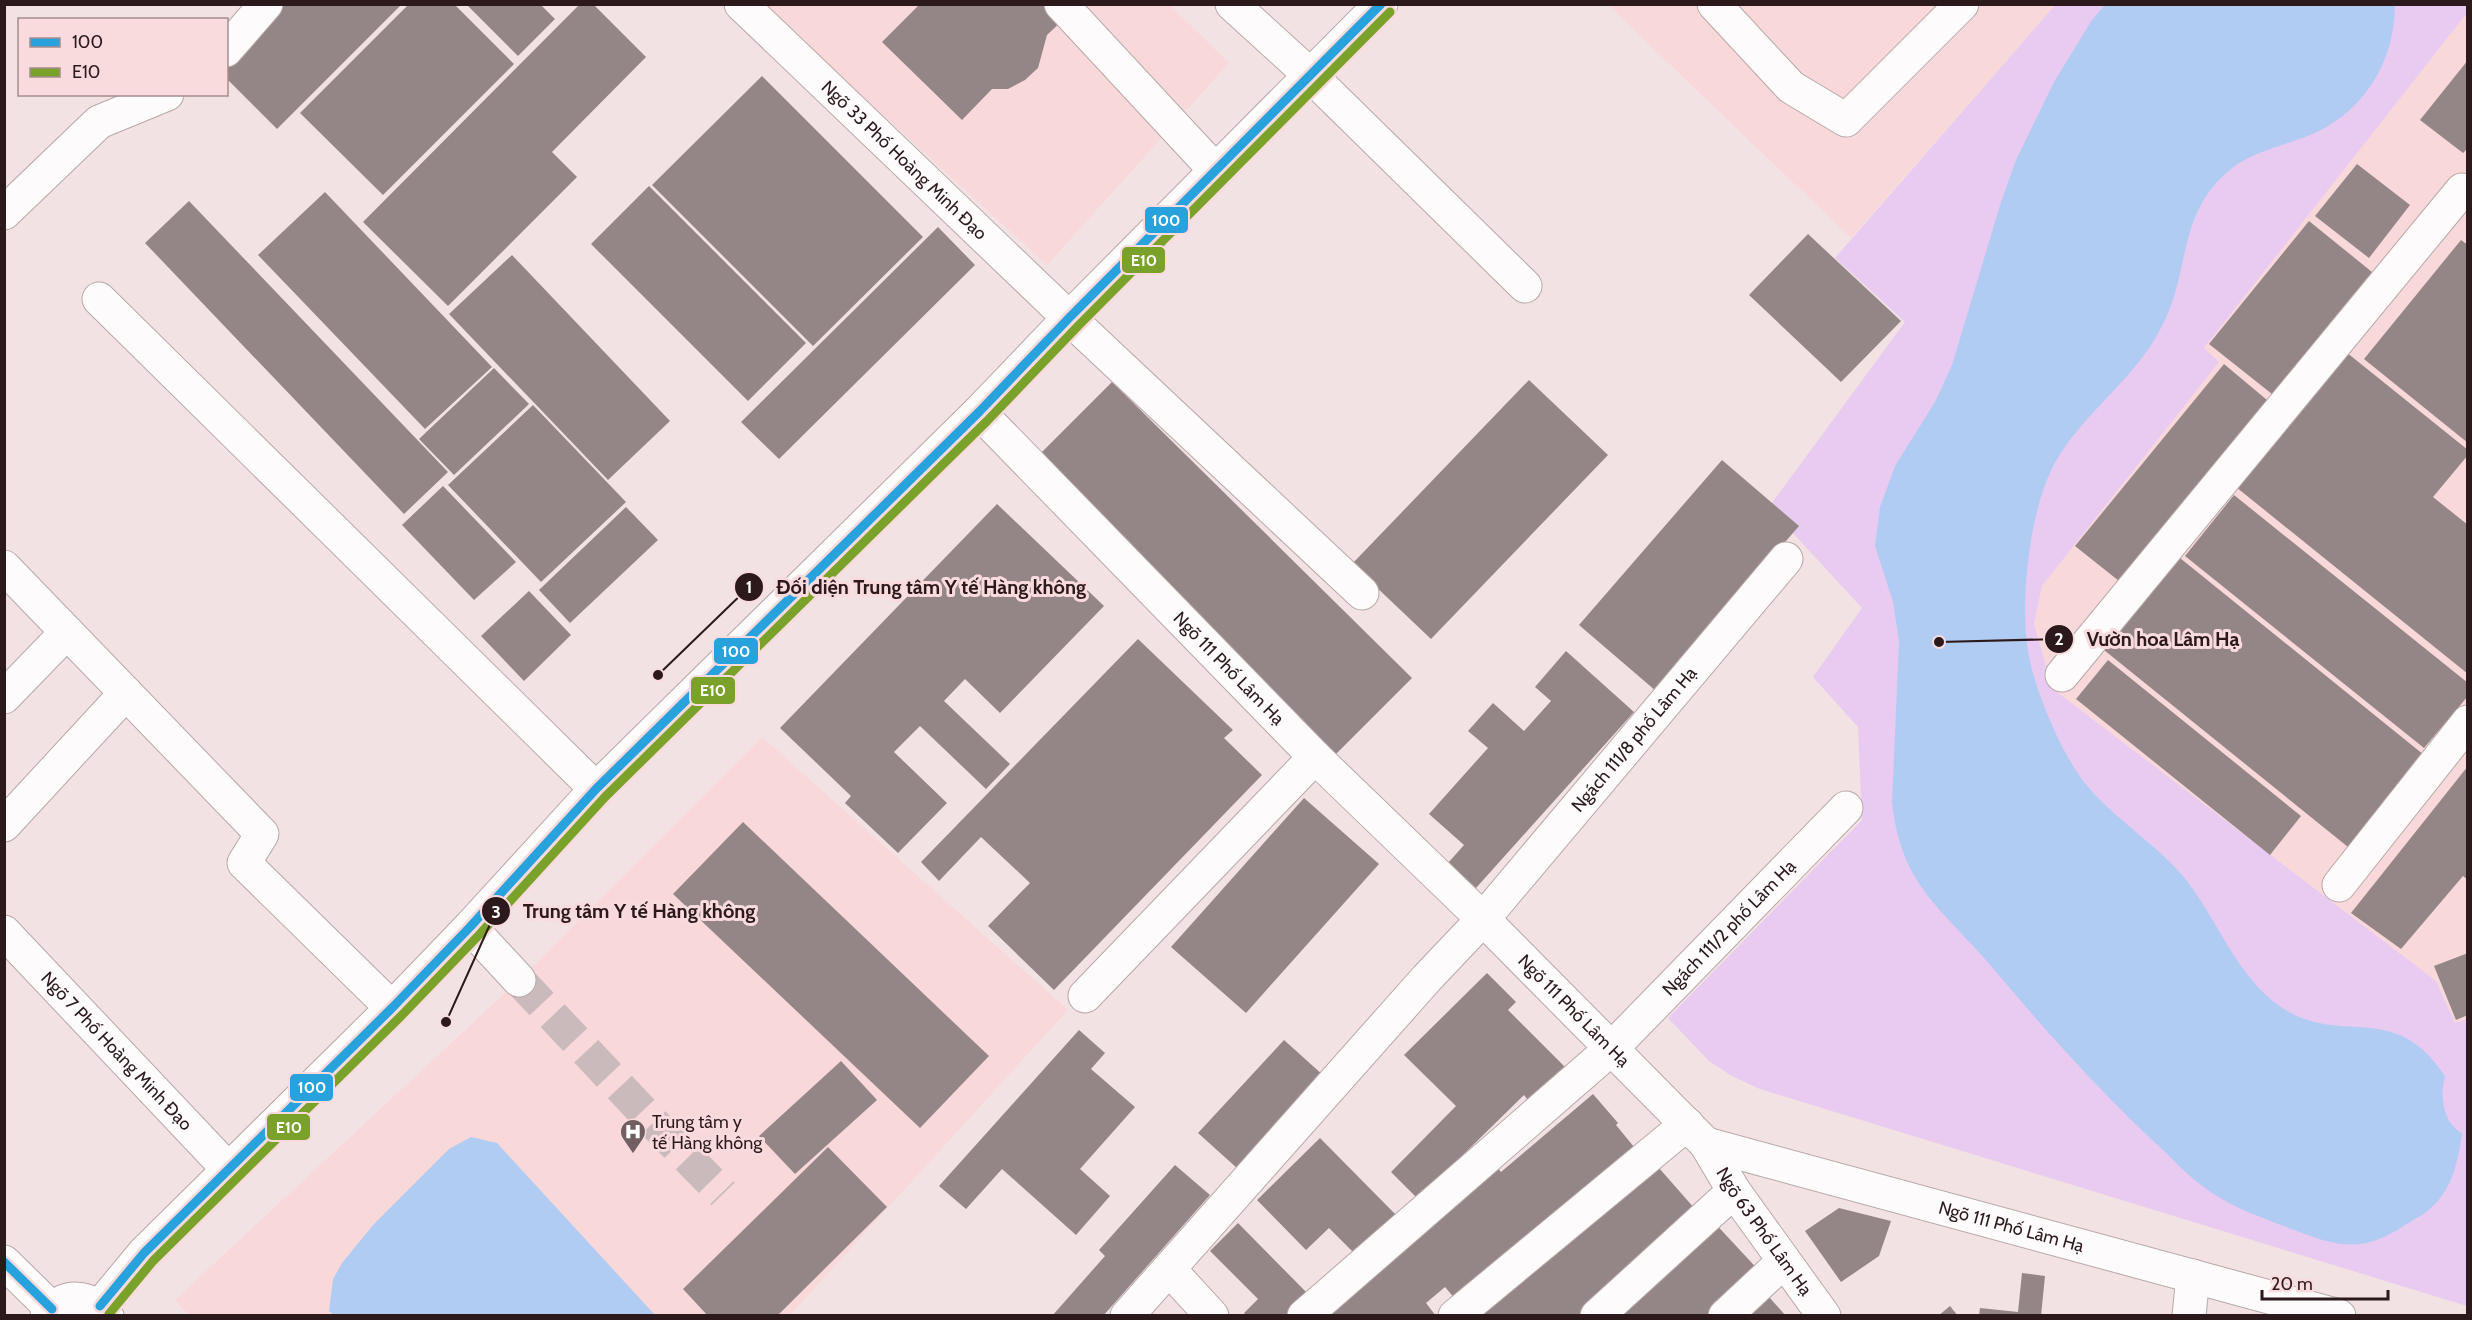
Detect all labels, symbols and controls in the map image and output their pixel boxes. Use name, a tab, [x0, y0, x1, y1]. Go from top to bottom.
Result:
legend	[18, 18, 228, 96]
text: 100	[72, 31, 103, 53]
text: E10	[72, 61, 100, 83]
street label: Ngõ 33 Phố Hoàng Minh Đạo	[817, 76, 992, 245]
line badge: 100	[1144, 206, 1189, 234]
text: 100	[1152, 211, 1180, 230]
line badge: E10	[1121, 246, 1166, 274]
text: E10	[1131, 251, 1157, 270]
callout: Đối diện Trung tâm Y tế Hàng không	[734, 568, 1098, 606]
text: Đối diện Trung tâm Y tế Hàng không	[776, 575, 1086, 599]
text: 1	[746, 576, 752, 598]
street label: Ngõ 111 Phố Lâm Hạ	[1169, 607, 1289, 730]
callout: Vườn hoa Lâm Hạ	[2044, 620, 2251, 658]
text: Vườn hoa Lâm Hạ	[2087, 627, 2239, 651]
text: 2	[2054, 628, 2064, 650]
line badge: 100	[713, 637, 759, 665]
text: 100	[722, 642, 750, 661]
street label: Ngách 111/8 phố Lâm Hạ	[1567, 662, 1702, 816]
line badge: E10	[690, 676, 736, 705]
text: E10	[700, 681, 726, 700]
street label: Ngách 111/2 phố Lâm Hạ	[1658, 855, 1801, 1001]
callout: Trung tâm Y tế Hàng không	[481, 892, 768, 930]
text: Trung tâm Y tế Hàng không	[523, 899, 755, 923]
text: 3	[491, 901, 501, 923]
street label: Ngõ 111 Phố Lâm Hạ	[1513, 950, 1635, 1072]
street label: Ngõ 7 Phố Hoàng Minh Đạo	[36, 967, 197, 1135]
line badge: 100	[289, 1073, 334, 1102]
text: 100	[298, 1078, 326, 1097]
place label: Trung tâm y tế Hàng không	[652, 1111, 763, 1154]
line badge: E10	[266, 1113, 311, 1141]
hospital icon: Trung tâm y tế Hàng không	[618, 1117, 648, 1155]
text: E10	[276, 1118, 302, 1137]
street label: Ngõ 63 Phố Lâm Hạ	[1711, 1163, 1817, 1300]
street label: Ngõ 111 Phố Lâm Hạ	[1936, 1197, 2087, 1257]
scale bar	[2262, 1263, 2388, 1301]
text: 20 m	[2271, 1273, 2313, 1295]

